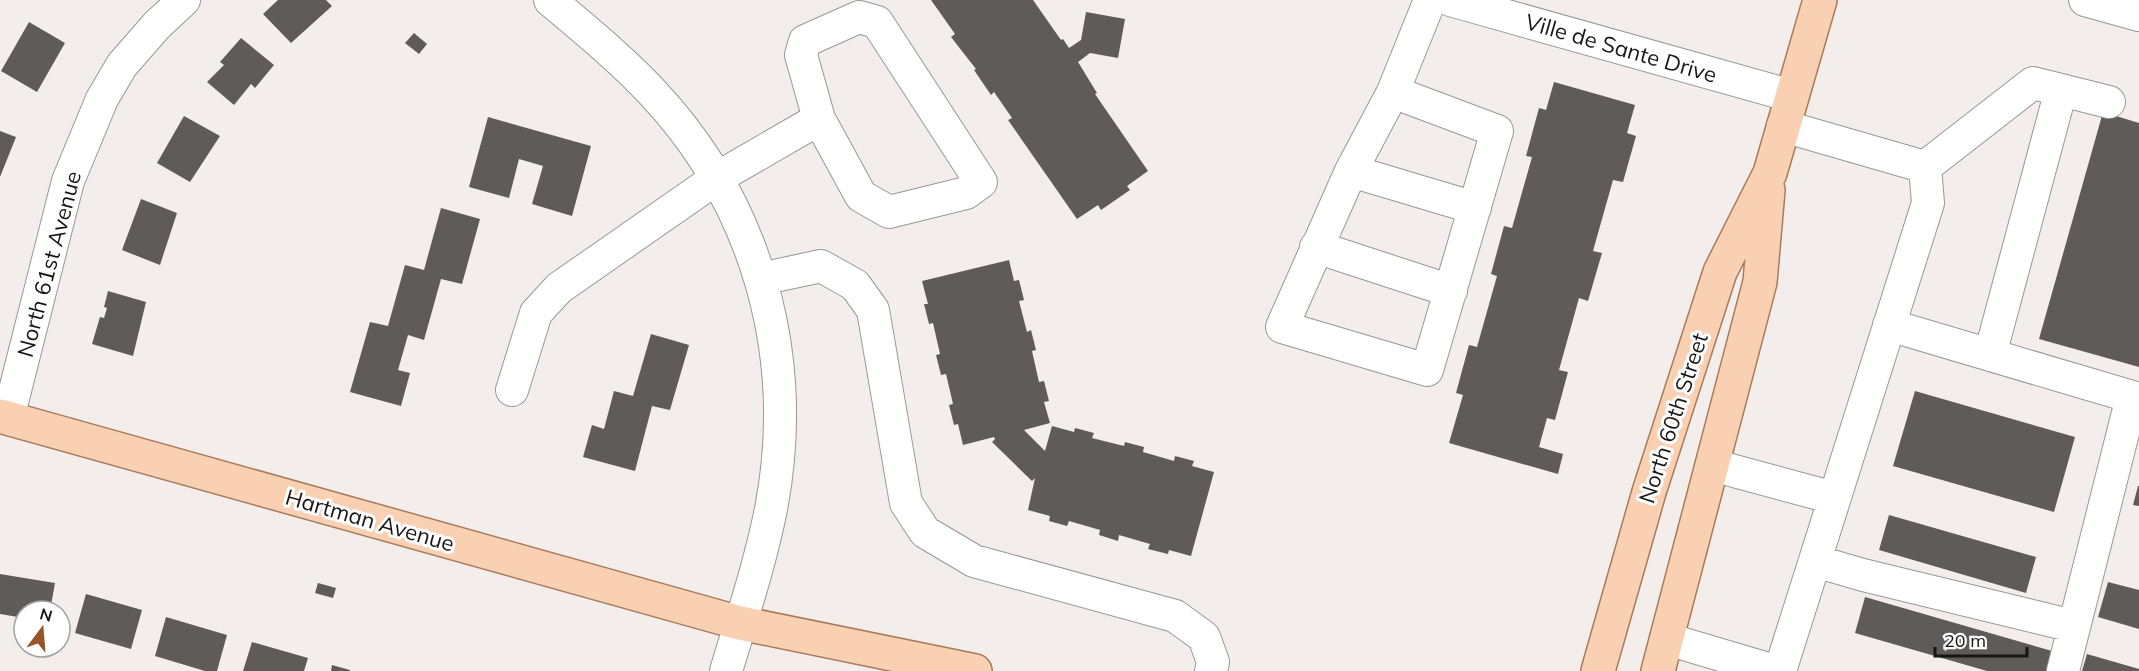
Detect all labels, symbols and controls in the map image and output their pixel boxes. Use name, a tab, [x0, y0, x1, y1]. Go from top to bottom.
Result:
street label: Ville de Sante Drive	[1522, 7, 1720, 89]
street label: North 61st Avenue	[11, 168, 87, 360]
street label: North 60th Street	[1632, 329, 1714, 507]
street label: Hartman Avenue	[282, 483, 458, 557]
north arrow	[12, 599, 72, 659]
text: N	[38, 603, 55, 626]
scale bar	[1935, 620, 2026, 658]
text: 20 m	[1944, 629, 1986, 652]

